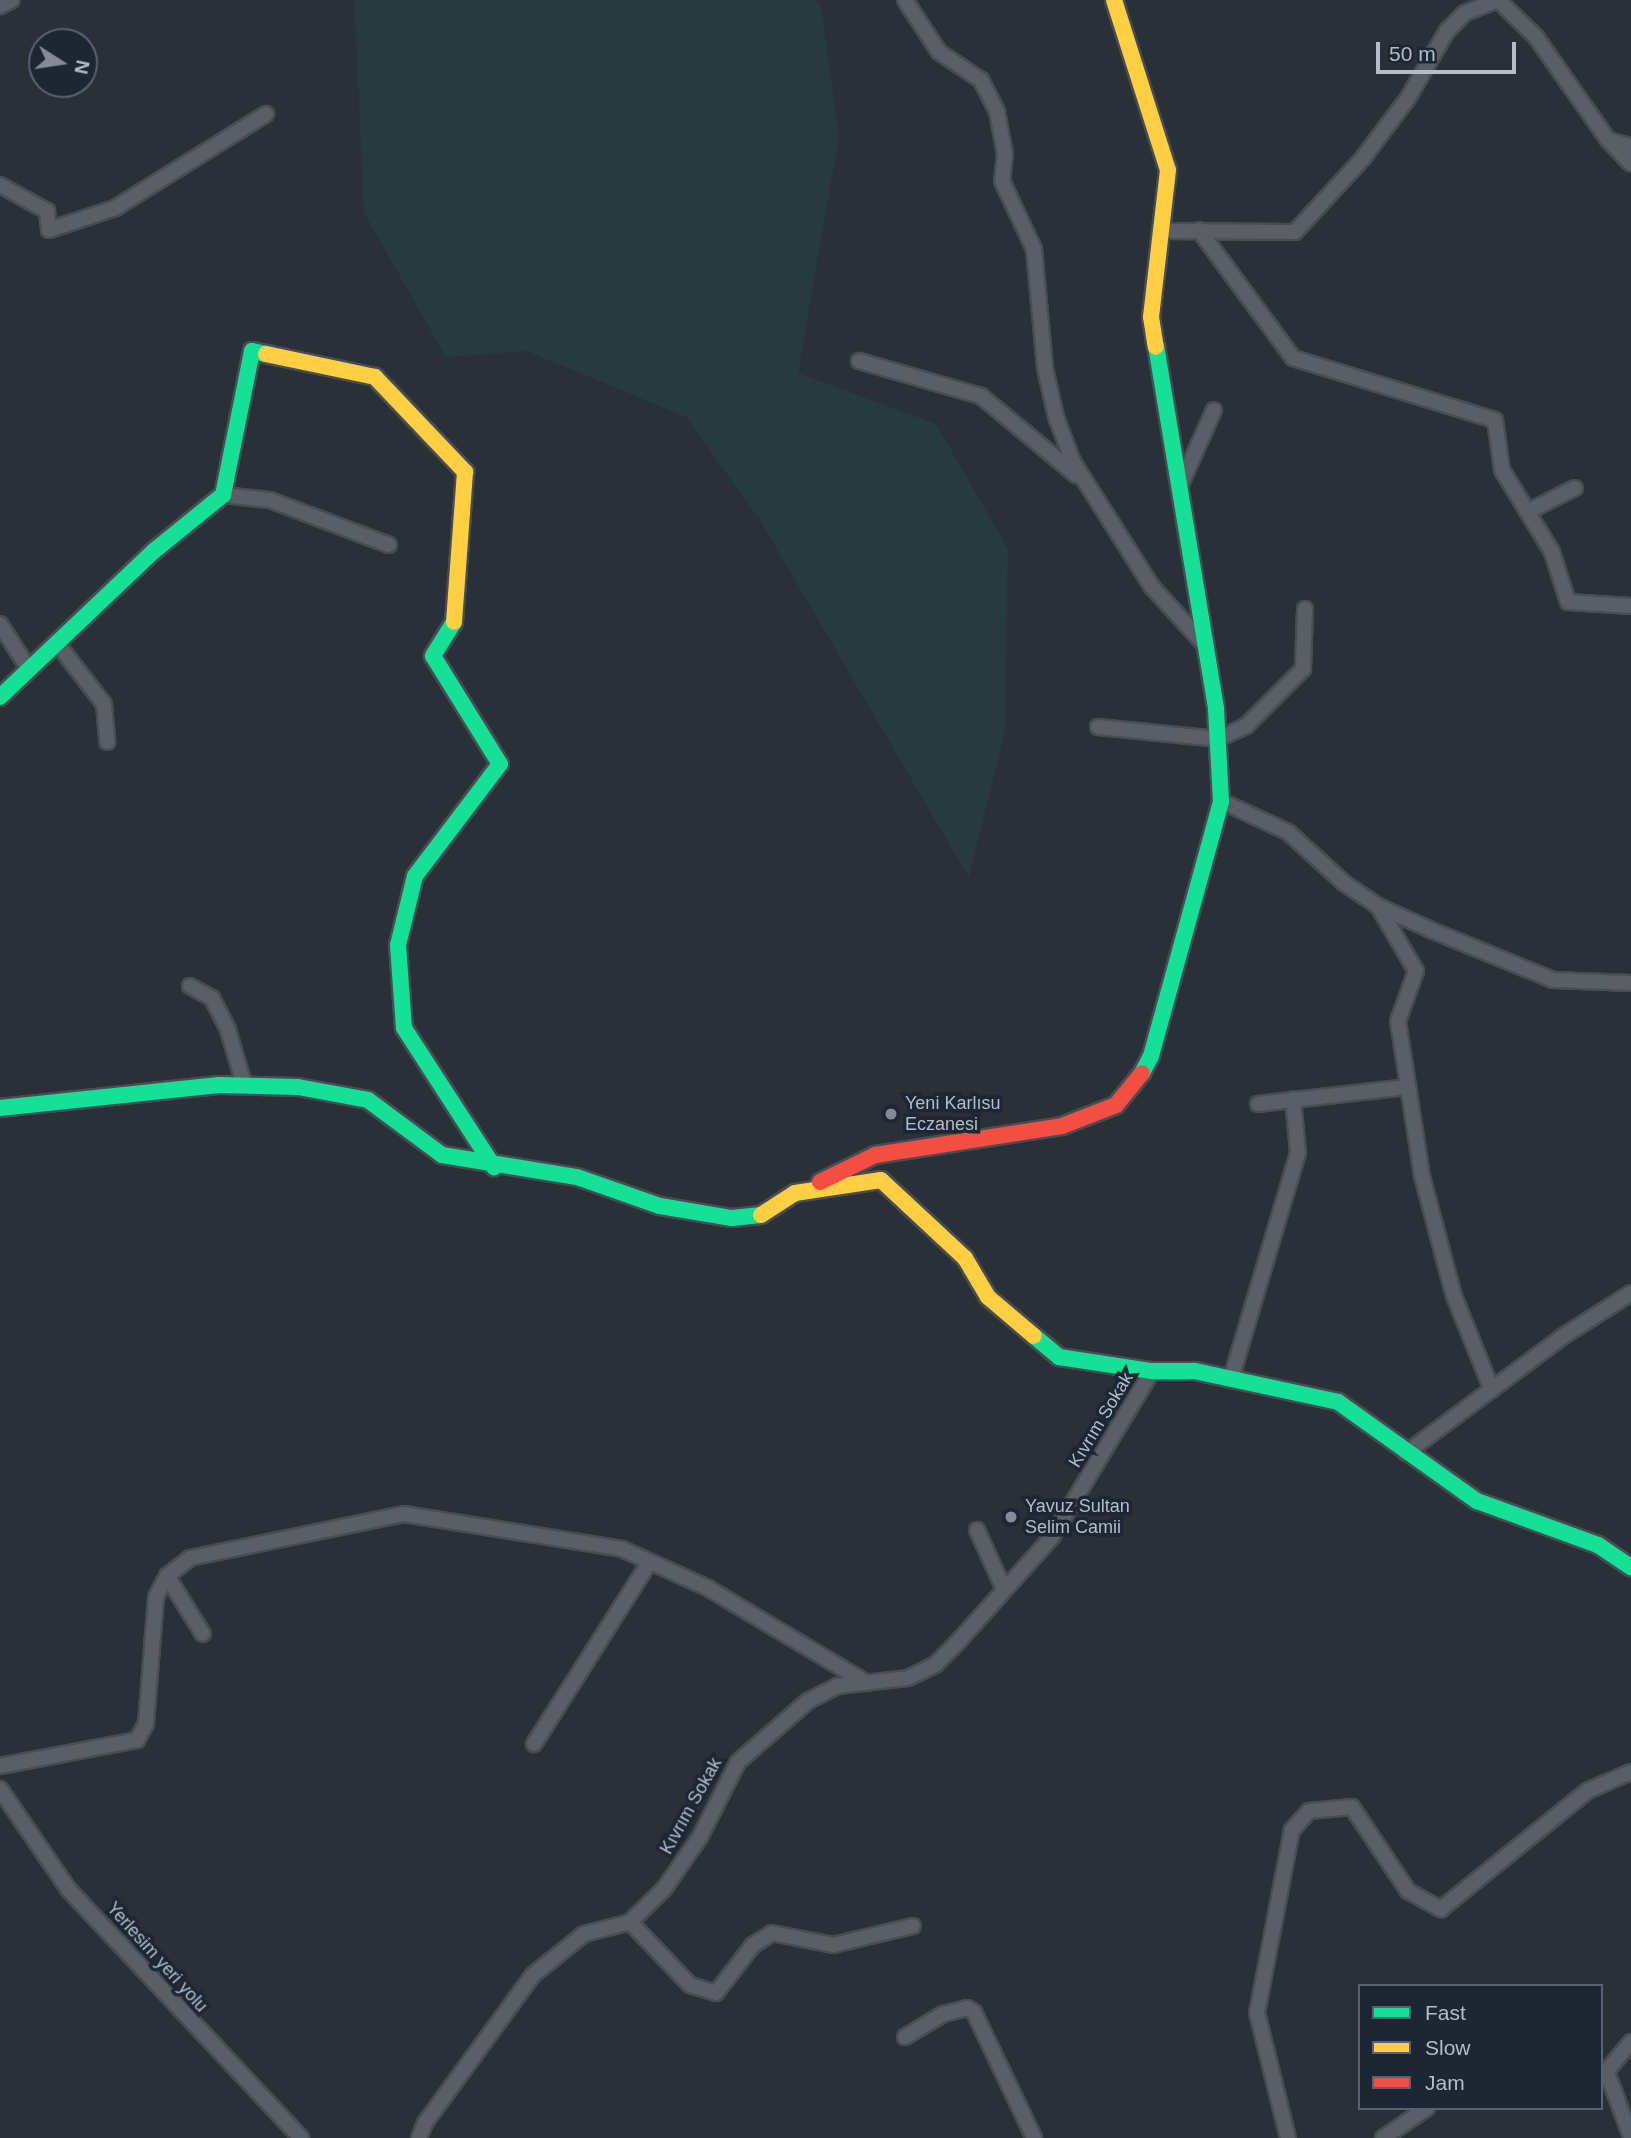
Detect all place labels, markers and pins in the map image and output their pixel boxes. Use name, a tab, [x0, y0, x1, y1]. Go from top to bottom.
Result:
place label: Yeni Karlısu Eczanesi	[905, 1093, 1000, 1136]
marker: Yeni Karlısu Eczanesi	[883, 1106, 899, 1122]
place label: Yavuz Sultan Selim Camii	[1025, 1496, 1130, 1538]
marker: Yavuz Sultan Selim Camii	[1003, 1509, 1019, 1525]

